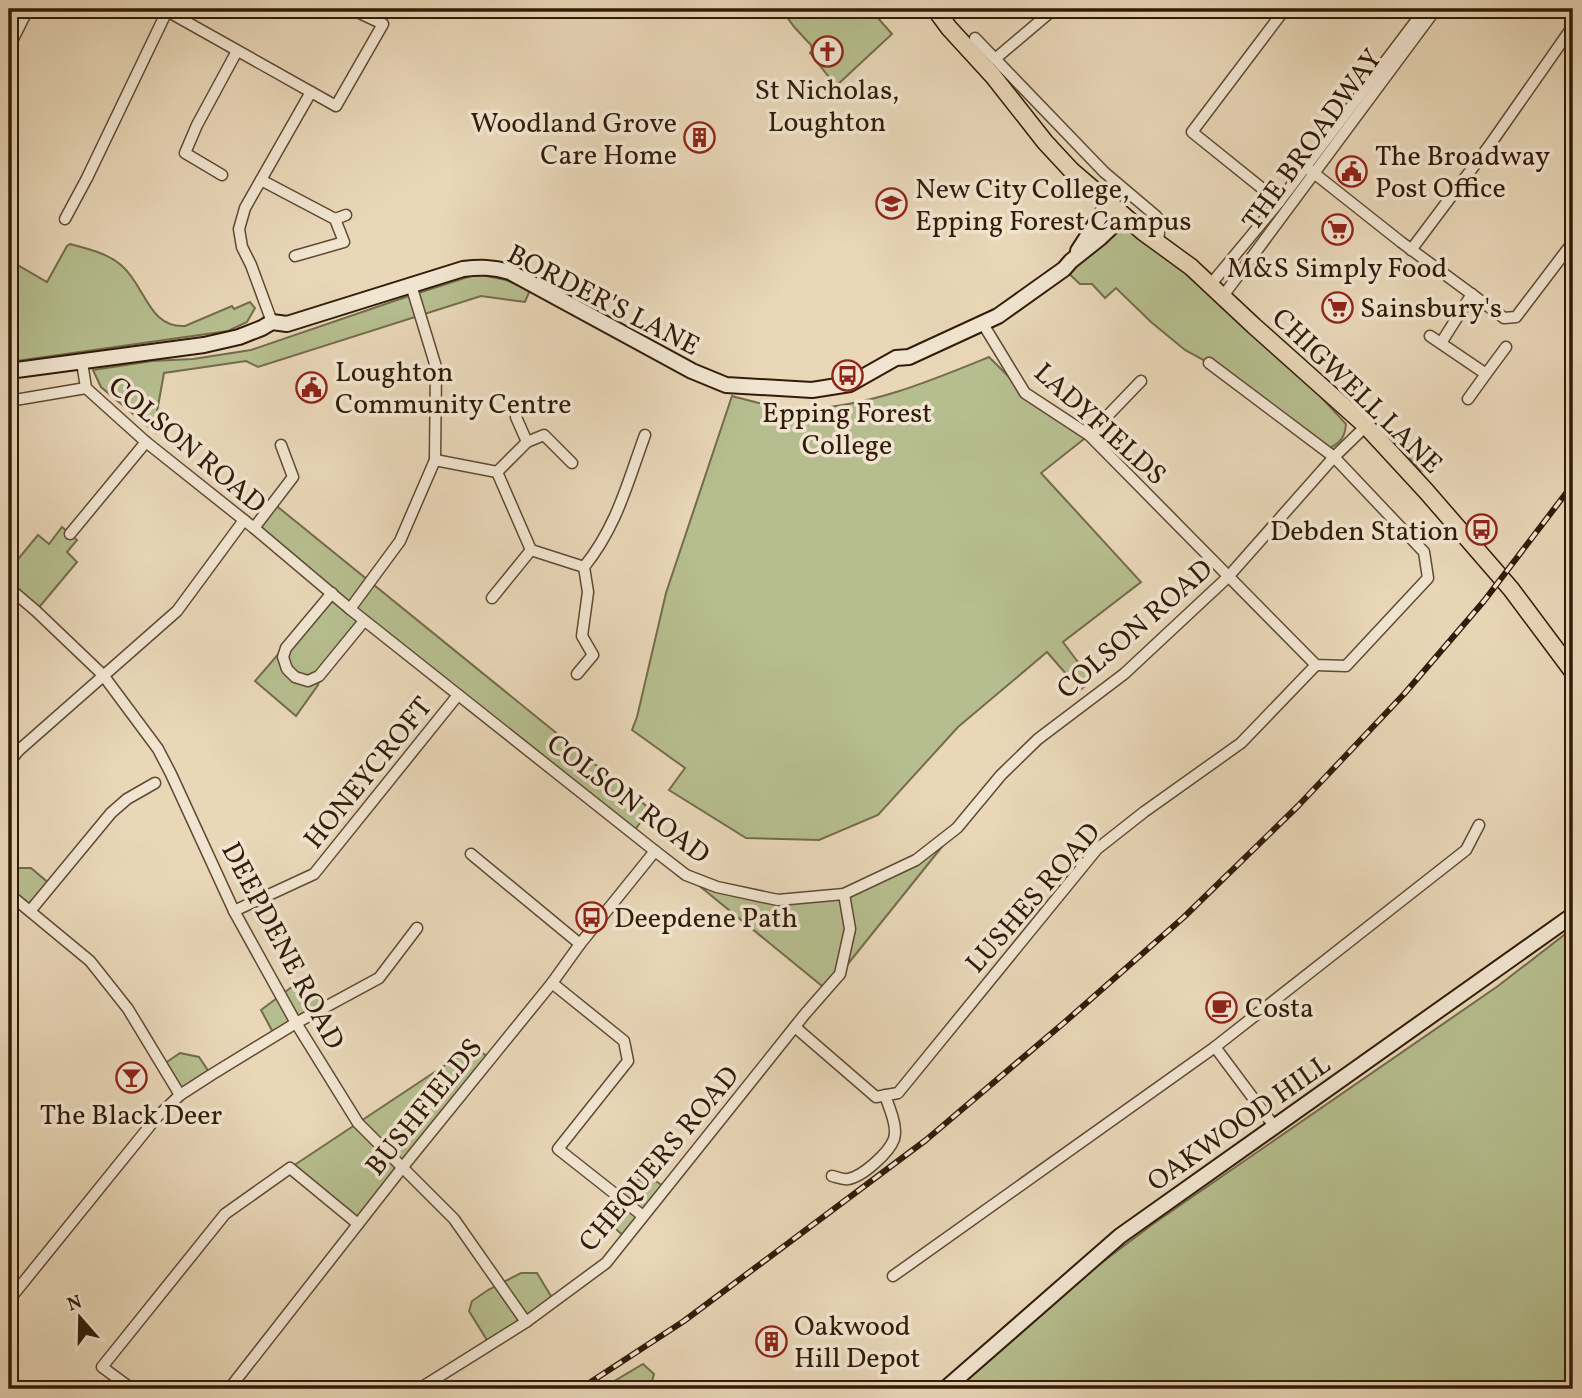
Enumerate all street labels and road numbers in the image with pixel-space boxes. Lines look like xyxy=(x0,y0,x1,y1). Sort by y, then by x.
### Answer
street label: THE BROADWAY xyxy=(1234,42,1392,239)
street label: BORDER'S LANE xyxy=(500,236,706,367)
street label: CHIGWELL LANE xyxy=(1262,300,1450,484)
street label: LADYFIELDS xyxy=(1024,355,1174,495)
street label: COLSON ROAD xyxy=(99,368,274,524)
street label: COLSON ROAD xyxy=(1049,551,1222,709)
street label: HONEYCROFT xyxy=(296,689,442,858)
street label: COLSON ROAD xyxy=(538,726,717,874)
street label: LUSHES ROAD xyxy=(957,815,1110,982)
street label: DEEPDENE ROAD xyxy=(211,835,353,1057)
street label: BUSHFIELDS xyxy=(357,1030,493,1185)
street label: OAKWOOD HILL xyxy=(1140,1046,1339,1202)
street label: CHEQUERS ROAD xyxy=(570,1058,749,1261)

